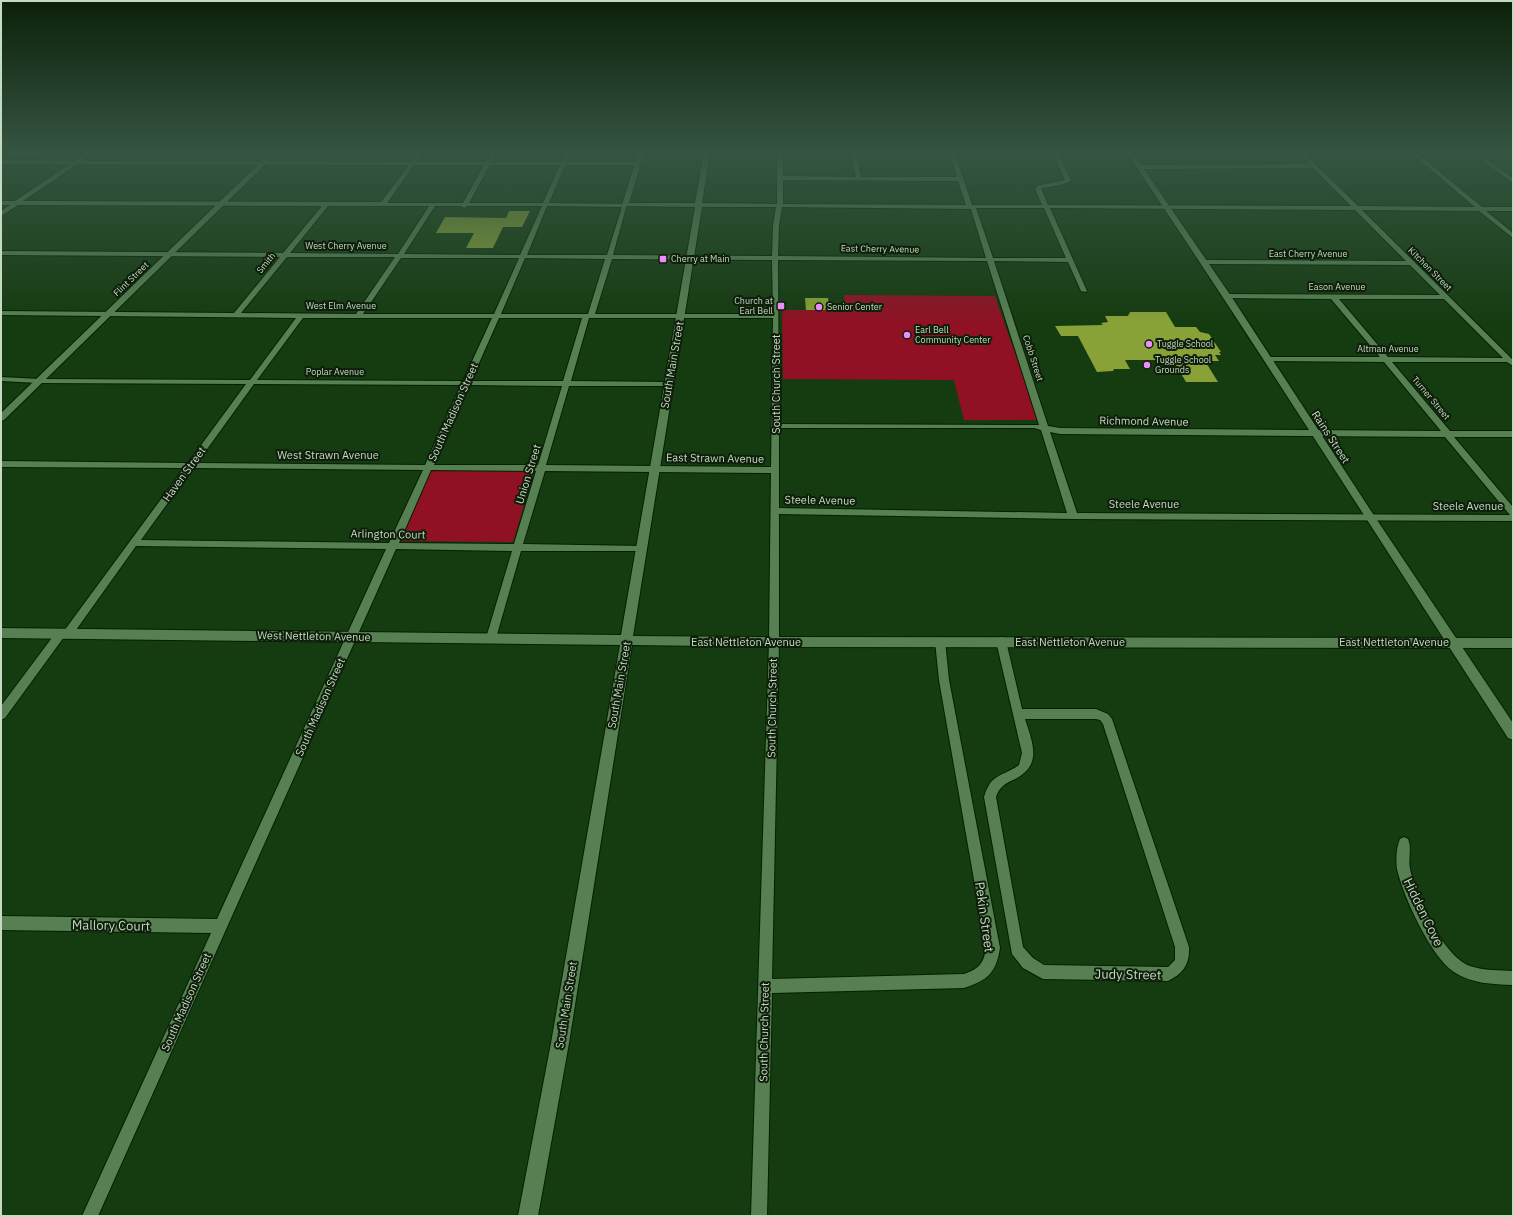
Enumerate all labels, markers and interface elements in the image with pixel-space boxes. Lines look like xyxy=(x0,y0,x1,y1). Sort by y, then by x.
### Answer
street label: West Cherry Avenue xyxy=(305,240,387,251)
street label: East Cherry Avenue xyxy=(841,242,919,255)
street label: Kitchen Street xyxy=(1406,244,1455,293)
street label: East Cherry Avenue xyxy=(1269,248,1347,259)
street label: Smith xyxy=(254,250,277,275)
place label: Cherry at Main xyxy=(671,253,730,264)
marker: Cherry at Main xyxy=(658,254,668,264)
street label: Flint Street xyxy=(111,259,151,298)
street label: Eason Avenue xyxy=(1309,281,1365,292)
place label: Church at Earl Bell xyxy=(734,295,774,316)
street label: West Elm Avenue xyxy=(306,300,376,311)
marker: Church at Earl Bell xyxy=(776,301,786,311)
place label: Senior Center xyxy=(827,301,883,312)
marker: Senior Center xyxy=(814,302,824,312)
street label: South Main Street xyxy=(657,320,687,410)
place label: Earl Bell Community Center xyxy=(915,324,991,345)
marker: Earl Bell Community Center xyxy=(902,330,912,340)
street label: Cobb Street xyxy=(1021,333,1046,382)
street label: South Church Street xyxy=(769,334,783,434)
place label: Tuggle School xyxy=(1157,338,1214,349)
marker: Tuggle School xyxy=(1144,339,1154,349)
street label: Altman Avenue xyxy=(1357,343,1419,354)
place label: Tuggle School Grounds xyxy=(1155,354,1212,375)
marker: Tuggle School Grounds xyxy=(1142,360,1152,370)
street label: South Madison Street xyxy=(425,361,481,463)
street label: Poplar Avenue xyxy=(306,366,364,377)
street label: Turner Street xyxy=(1410,374,1453,422)
street label: Rains Street xyxy=(1309,408,1353,466)
street label: Richmond Avenue xyxy=(1099,413,1189,429)
street label: Union Street xyxy=(512,442,544,506)
street label: Haven Street xyxy=(160,444,209,504)
street label: West Strawn Avenue xyxy=(277,448,379,462)
street label: East Strawn Avenue xyxy=(666,450,764,466)
street label: Steele Avenue xyxy=(785,492,855,508)
street label: Steele Avenue xyxy=(1109,497,1179,511)
street label: Steele Avenue xyxy=(1433,499,1503,513)
street label: Arlington Court xyxy=(350,526,426,542)
street label: West Nettleton Avenue xyxy=(257,628,371,644)
street label: East Nettleton Avenue xyxy=(691,635,801,649)
street label: East Nettleton Avenue xyxy=(1015,635,1125,649)
street label: East Nettleton Avenue xyxy=(1339,635,1449,649)
street label: South Main Street xyxy=(604,640,634,730)
street label: South Madison Street xyxy=(292,656,348,758)
street label: South Church Street xyxy=(764,658,780,758)
street label: Hidden Cove xyxy=(1400,875,1447,949)
street label: Pekin Street xyxy=(971,881,998,953)
street label: Mallory Court xyxy=(72,916,150,935)
street label: South Madison Street xyxy=(158,951,214,1053)
street label: South Main Street xyxy=(552,960,580,1050)
street label: Judy Street xyxy=(1094,965,1162,984)
street label: South Church Street xyxy=(756,982,772,1082)

